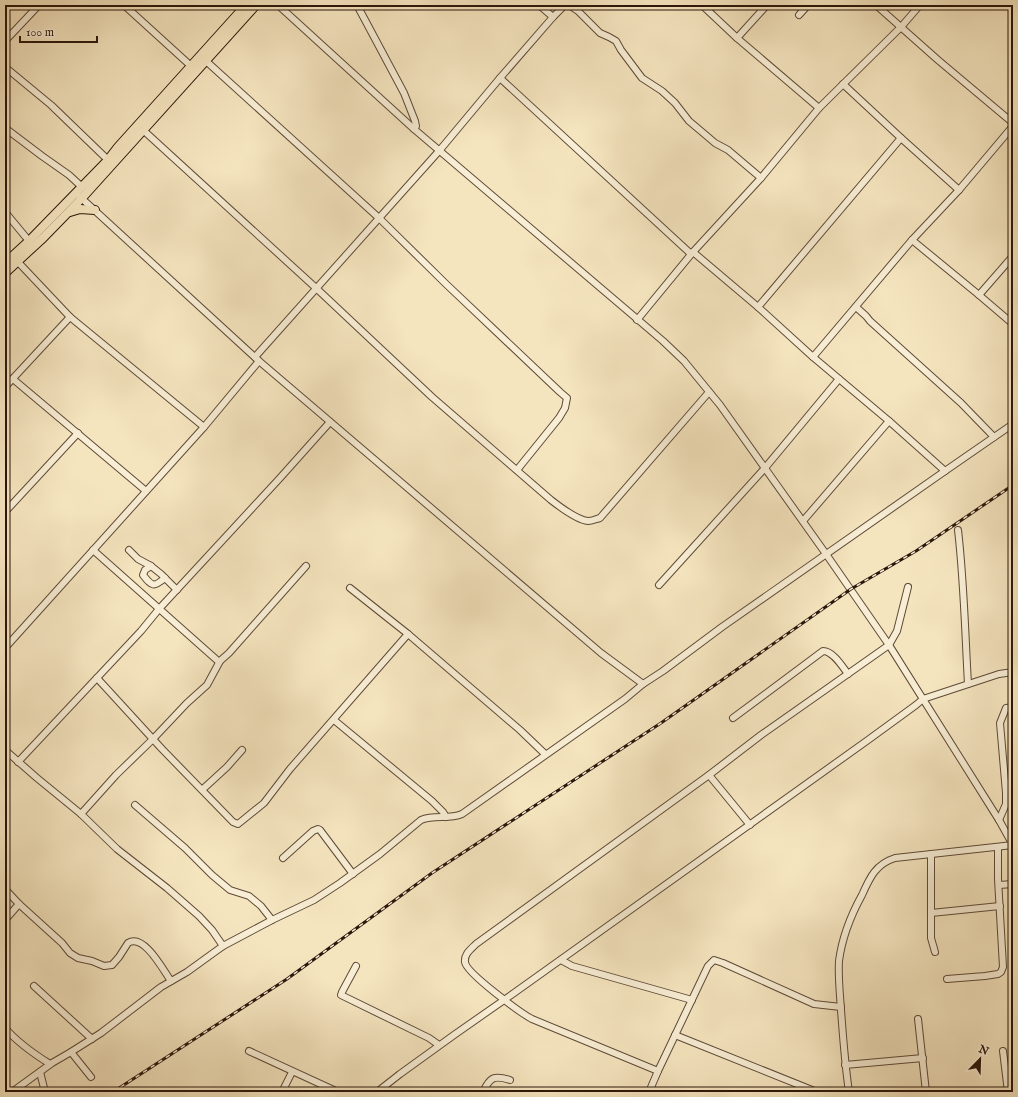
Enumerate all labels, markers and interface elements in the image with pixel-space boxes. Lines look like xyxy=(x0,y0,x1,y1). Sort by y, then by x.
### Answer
scale bar xyxy=(20,18,97,44)
text: 100 m xyxy=(26,25,54,40)
north arrow xyxy=(960,1039,1000,1079)
text: N xyxy=(975,1042,991,1059)

